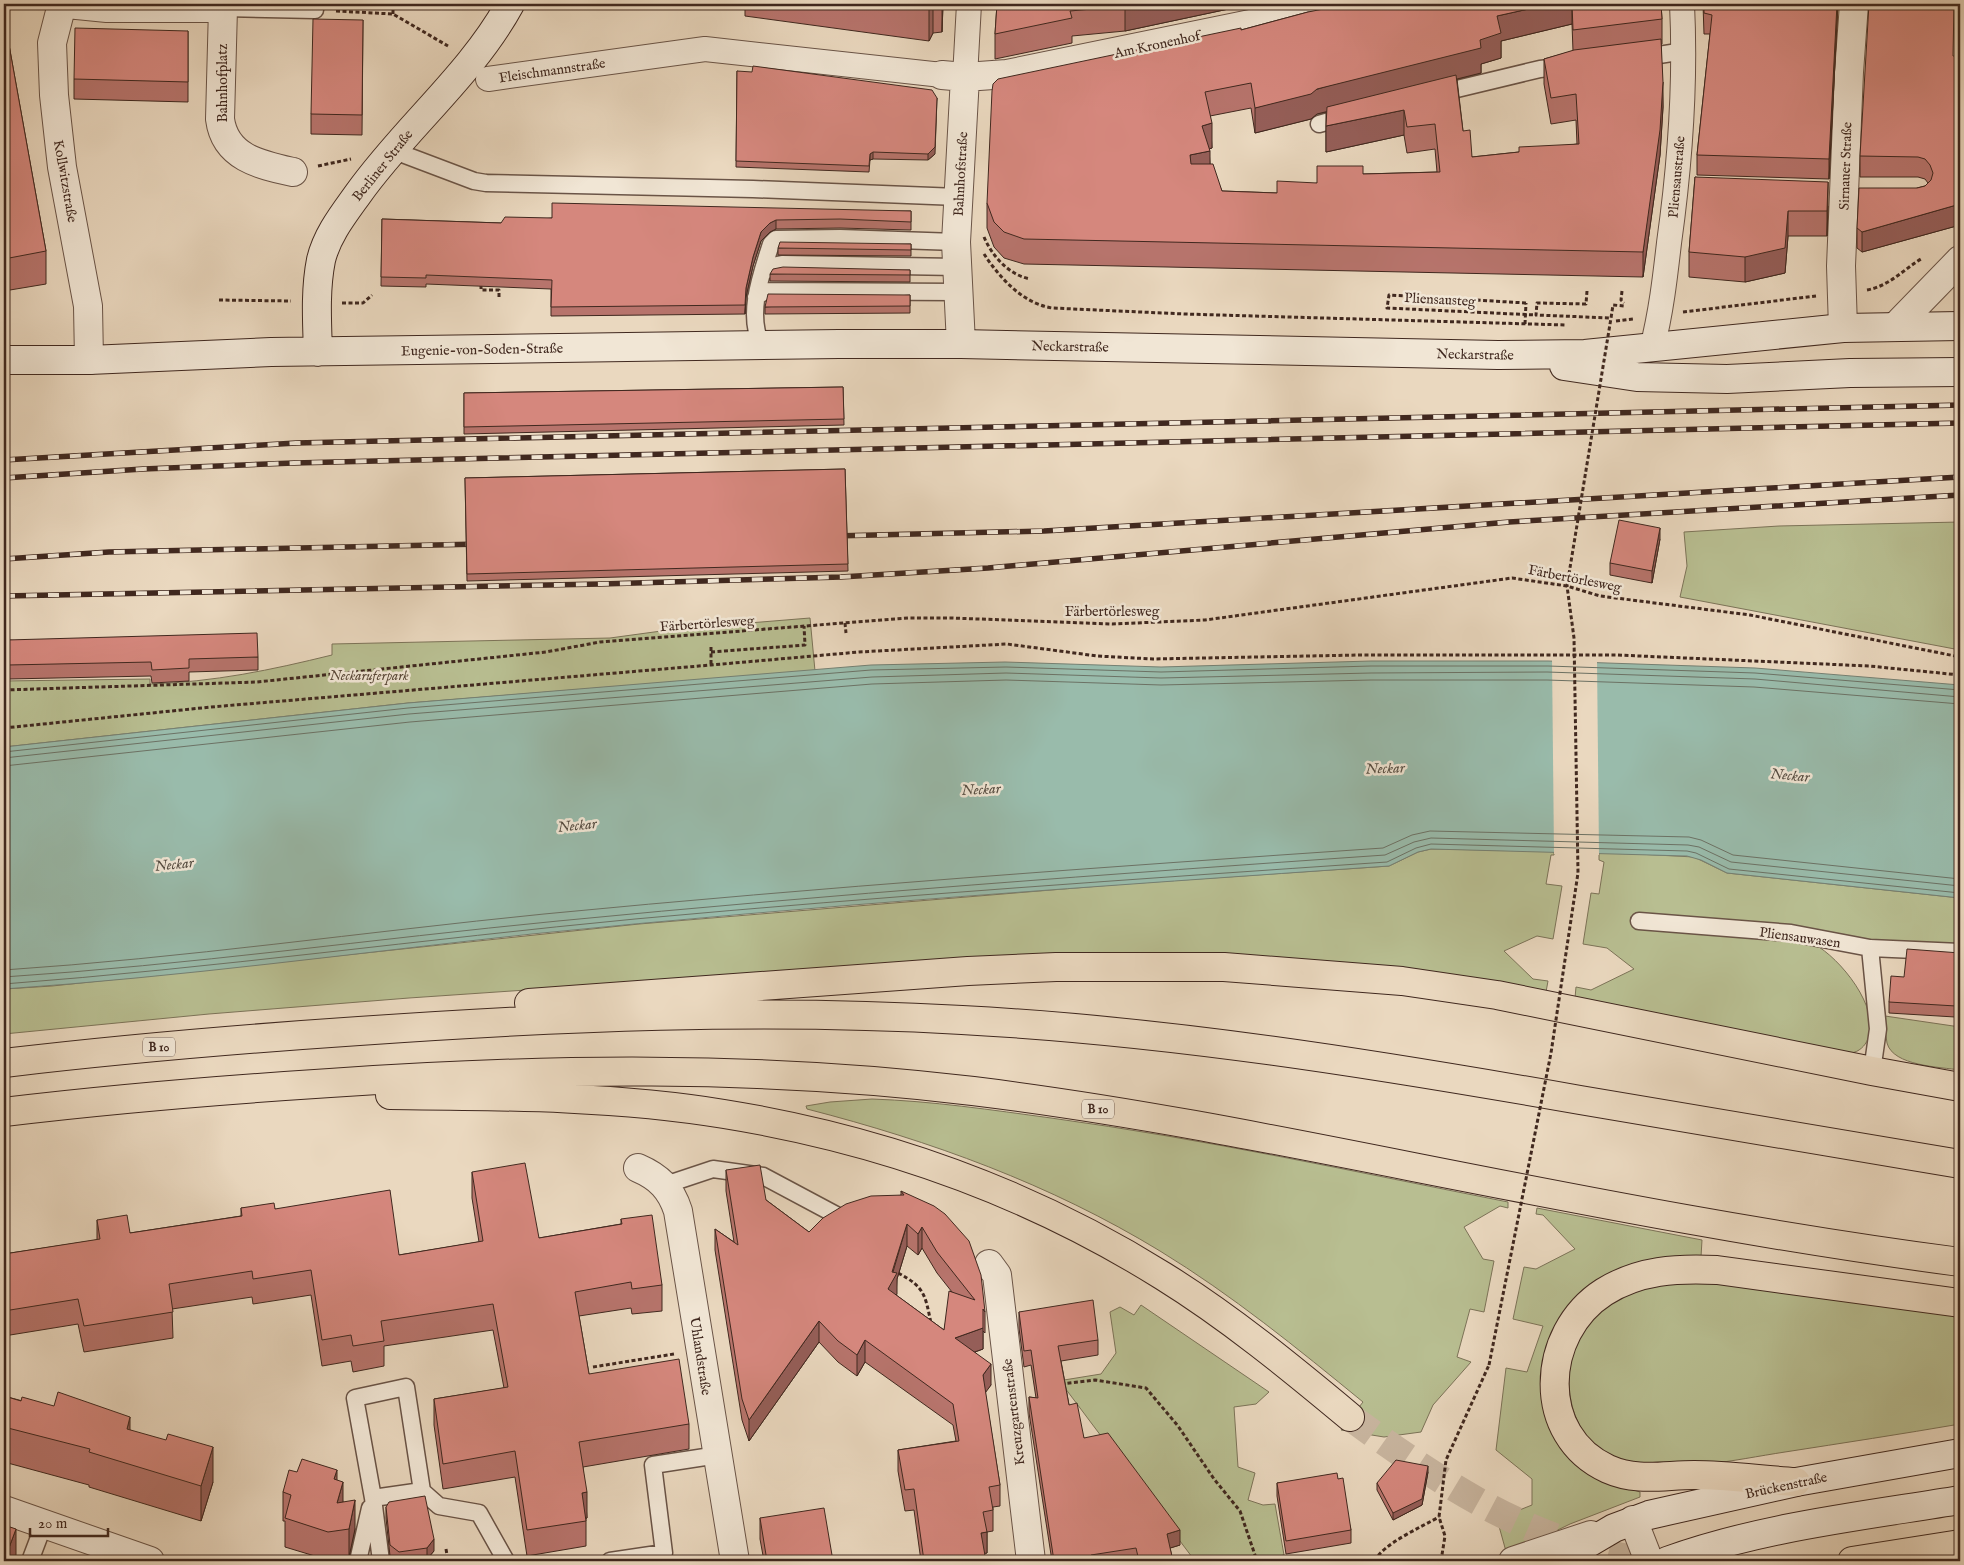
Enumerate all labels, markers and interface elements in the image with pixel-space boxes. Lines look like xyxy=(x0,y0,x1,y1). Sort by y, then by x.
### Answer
street label: Am Kronenhof xyxy=(1112,26,1205,63)
street label: Bahnhofplatz xyxy=(214,43,232,122)
street label: Fleischmannstraße xyxy=(498,55,607,87)
street label: Sirnauer Straße xyxy=(1835,121,1857,210)
street label: Berliner Straße xyxy=(348,126,418,205)
street label: Bahnhofstraße xyxy=(950,131,972,217)
street label: Pliensaustraße xyxy=(1664,135,1690,219)
street label: Kollwitzstraße xyxy=(49,138,81,225)
street label: Pliensausteg xyxy=(1404,289,1477,311)
street label: Neckarstraße xyxy=(1031,337,1109,357)
street label: Eugenie-von-Soden-Straße xyxy=(401,340,564,360)
street label: Neckarstraße xyxy=(1436,345,1514,365)
street label: Färbertörlesweg xyxy=(1527,561,1623,597)
street label: Färbertörlesweg xyxy=(1065,603,1160,621)
street label: Färbertörlesweg xyxy=(659,612,755,636)
park label: Neckaruferpark xyxy=(329,667,409,685)
water label: Neckar xyxy=(1365,758,1406,779)
water label: Neckar xyxy=(1770,764,1811,787)
water label: Neckar xyxy=(961,779,1002,800)
water label: Neckar xyxy=(556,814,599,837)
water label: Neckar xyxy=(153,853,196,876)
street label: Pliensauwasen xyxy=(1758,923,1842,953)
road number: B 10 xyxy=(143,1038,175,1056)
road number: B 10 xyxy=(1082,1100,1114,1118)
street label: Uhlandstraße xyxy=(685,1316,715,1397)
street label: Kreuzgartenstraße xyxy=(998,1357,1029,1466)
street label: Brückenstraße xyxy=(1743,1468,1829,1503)
scale bar xyxy=(30,1505,108,1537)
text: 20 m xyxy=(38,1514,68,1533)

